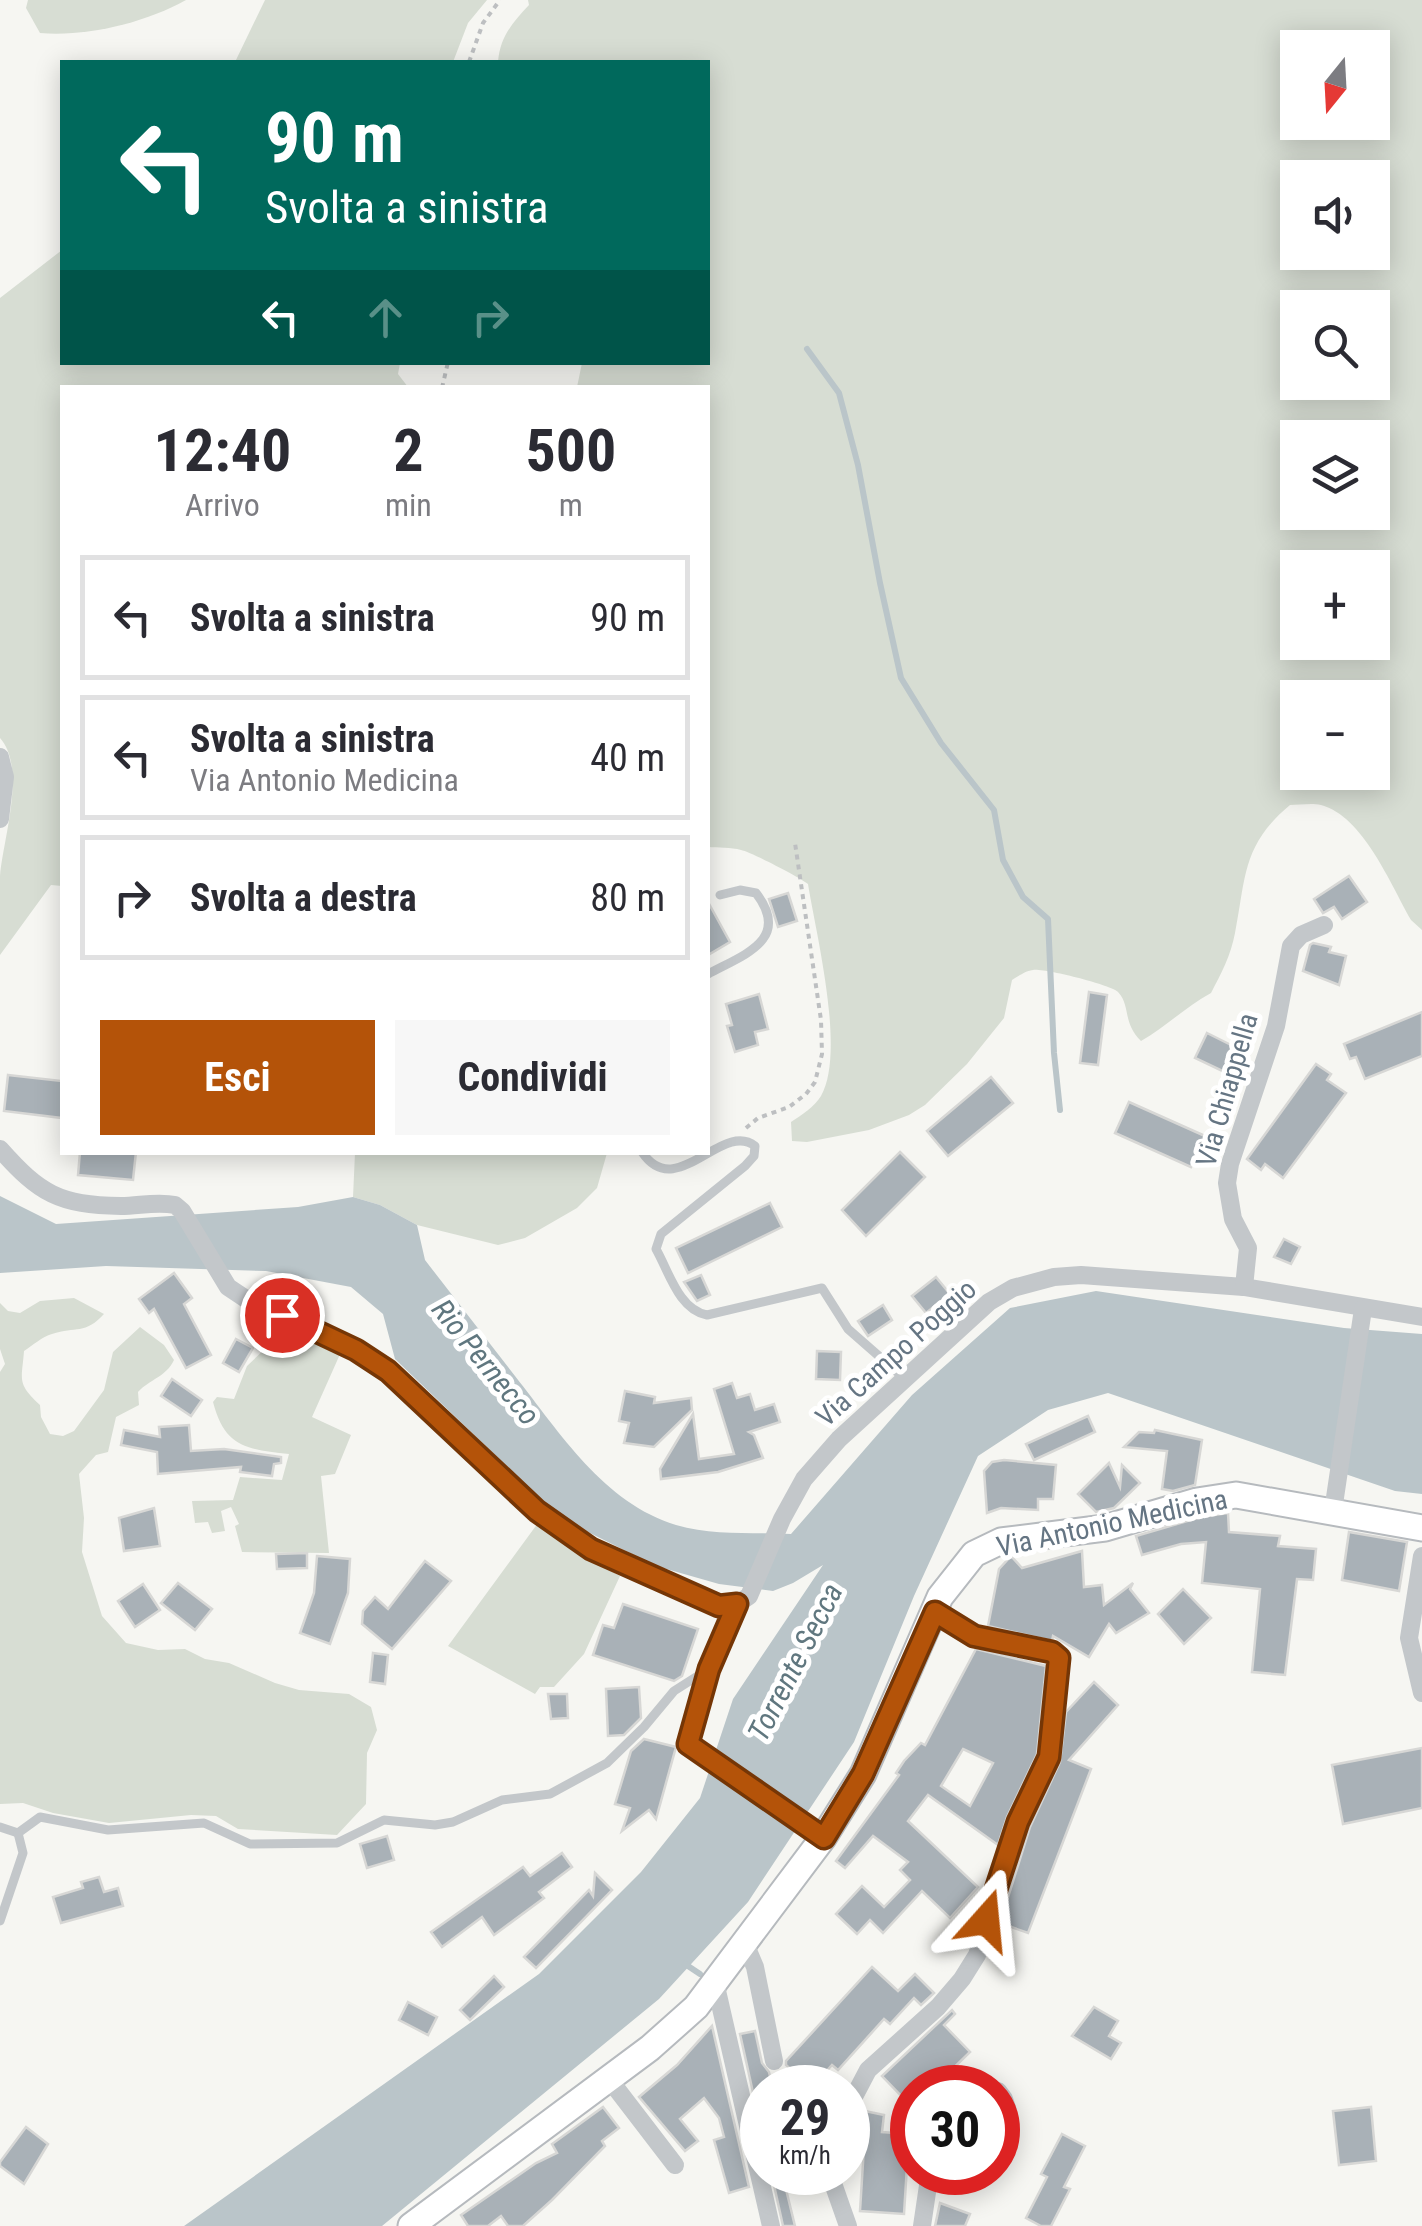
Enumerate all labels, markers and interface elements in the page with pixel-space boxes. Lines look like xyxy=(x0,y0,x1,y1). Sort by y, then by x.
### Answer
north arrow xyxy=(1280,30,1390,140)
map controls xyxy=(1280,30,1390,790)
text: 90 m xyxy=(265,97,404,179)
icon: left xyxy=(100,100,230,230)
button: sound xyxy=(1280,160,1390,270)
text: Svolta a sinistra xyxy=(265,181,548,234)
icon: left xyxy=(253,290,308,345)
icon: ahead xyxy=(358,290,413,345)
icon: right xyxy=(463,290,518,345)
button: search xyxy=(1280,290,1390,400)
text: 12:40 xyxy=(154,415,291,486)
text: 2 xyxy=(393,415,424,486)
text: 500 xyxy=(525,415,616,486)
button: layers xyxy=(1280,420,1390,530)
text: Arrivo xyxy=(185,486,260,524)
text: min xyxy=(385,486,432,524)
text: m xyxy=(559,486,583,524)
button: + xyxy=(1280,550,1390,660)
icon: left xyxy=(105,590,160,645)
text: Svolta a sinistra xyxy=(190,596,435,640)
text: 90 m xyxy=(590,596,665,640)
button: − xyxy=(1280,680,1390,790)
text: Svolta a sinistra xyxy=(190,717,435,761)
icon: left xyxy=(105,730,160,785)
text: 40 m xyxy=(590,736,665,780)
text: Via Antonio Medicina xyxy=(190,761,459,799)
icon: right xyxy=(105,870,160,925)
text: Svolta a destra xyxy=(190,876,417,920)
text: 80 m xyxy=(590,876,665,920)
street label: Via Chiappella xyxy=(1189,1009,1265,1171)
button: Esci xyxy=(100,1020,375,1135)
button: Condividi xyxy=(395,1020,670,1135)
street label: Via Campo Poggio xyxy=(809,1272,983,1434)
pin xyxy=(240,1273,325,1358)
icon: arrive xyxy=(255,1288,310,1343)
water label: Rio Pernecco xyxy=(425,1292,547,1432)
street label: Via Antonio Medicina xyxy=(994,1482,1230,1564)
water label: Torrente Secca xyxy=(740,1577,850,1747)
position arrow xyxy=(934,1868,1038,1972)
speed limit sign: 30 xyxy=(890,2065,1020,2195)
text: 29 xyxy=(780,2089,830,2147)
text: km/h xyxy=(779,2141,831,2170)

